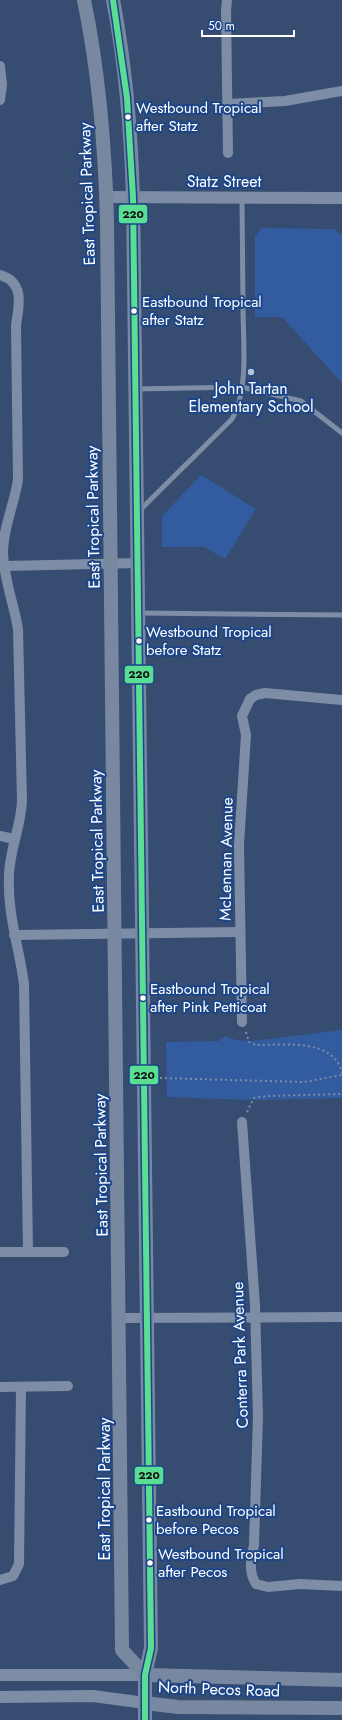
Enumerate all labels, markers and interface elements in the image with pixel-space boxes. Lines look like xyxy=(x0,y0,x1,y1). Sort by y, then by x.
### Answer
scale bar xyxy=(202,12,294,38)
text: 50 m xyxy=(208,17,235,35)
place label: Westbound Tropical after Statz xyxy=(136,97,262,137)
marker: Westbound Tropical after Statz xyxy=(123,112,133,122)
street label: East Tropical Parkway xyxy=(73,121,101,266)
street label: Statz Street xyxy=(187,170,261,193)
line badge: 220 xyxy=(118,204,148,224)
text: 220 xyxy=(122,206,144,222)
place label: Eastbound Tropical after Statz xyxy=(142,291,262,331)
marker: Eastbound Tropical after Statz xyxy=(129,306,139,316)
marker: John Tartan Elementary School xyxy=(246,367,256,377)
place label: John Tartan Elementary School xyxy=(188,377,314,418)
street label: East Tropical Parkway xyxy=(80,444,106,589)
place label: Westbound Tropical before Statz xyxy=(146,621,272,661)
marker: Westbound Tropical before Statz xyxy=(134,636,144,646)
line badge: 220 xyxy=(124,665,154,684)
text: 220 xyxy=(128,666,150,682)
street label: East Tropical Parkway xyxy=(84,768,110,913)
street label: McLennan Avenue xyxy=(213,797,239,921)
place label: Eastbound Tropical after Pink Petticoat xyxy=(150,978,270,1018)
marker: Eastbound Tropical after Pink Petticoat xyxy=(138,993,148,1003)
line badge: 220 xyxy=(129,1065,159,1085)
text: 220 xyxy=(133,1067,155,1083)
street label: East Tropical Parkway xyxy=(88,1092,114,1237)
street label: Conterra Park Avenue xyxy=(226,1281,254,1429)
street label: East Tropical Parkway xyxy=(93,1416,116,1561)
line badge: 220 xyxy=(134,1466,164,1485)
text: 220 xyxy=(138,1467,160,1483)
place label: Eastbound Tropical before Pecos xyxy=(156,1500,276,1540)
marker: Eastbound Tropical before Pecos xyxy=(144,1515,154,1525)
place label: Westbound Tropical after Pecos xyxy=(158,1543,284,1583)
marker: Westbound Tropical after Pecos xyxy=(145,1558,155,1568)
street label: North Pecos Road xyxy=(157,1675,281,1703)

